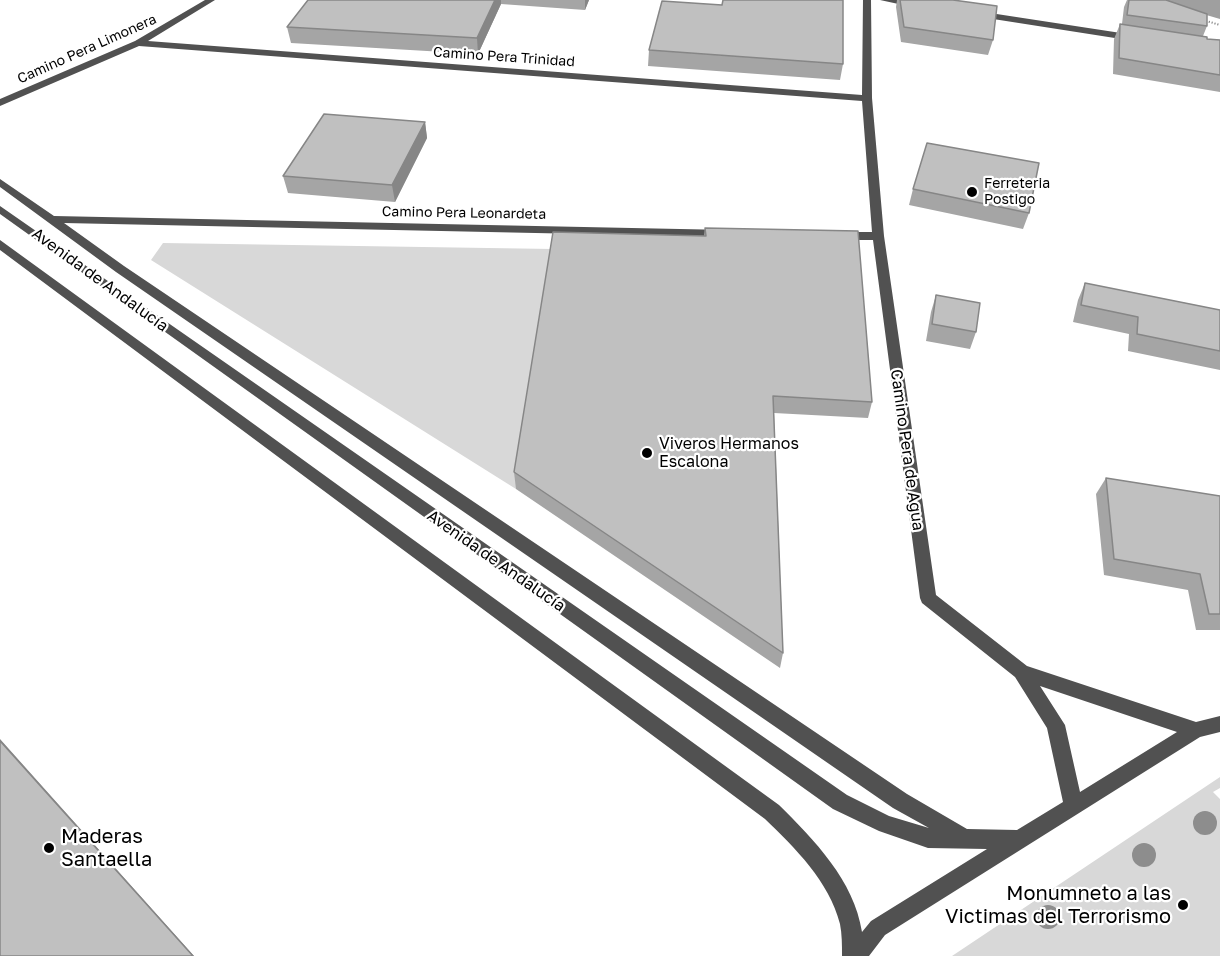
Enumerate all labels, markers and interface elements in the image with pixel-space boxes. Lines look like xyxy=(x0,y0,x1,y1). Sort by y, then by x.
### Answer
street label: Camino Pera Limonera xyxy=(15,11,159,87)
street label: Camino Pera Trinidad xyxy=(433,44,575,70)
place label: Ferreteria Postigo xyxy=(984,176,1050,208)
marker: Ferreteria Postigo xyxy=(965,185,979,199)
street label: Camino Pera Leonardeta xyxy=(382,203,546,223)
street label: Avenida de Andalucía xyxy=(28,224,172,336)
street label: Camino Pera de Agua xyxy=(886,368,928,532)
place label: Viveros Hermanos Escalona xyxy=(659,434,799,472)
marker: Viveros Hermanos Escalona xyxy=(640,446,654,460)
street label: Avenida de Andalucía xyxy=(423,506,569,616)
place label: Maderas Santaella xyxy=(61,825,152,872)
marker: Maderas Santaella xyxy=(42,841,56,855)
place label: Monumneto a las Victimas del Terrorismo xyxy=(945,882,1171,929)
marker: Monumneto a las Victimas del Terrorismo xyxy=(1176,898,1190,912)

